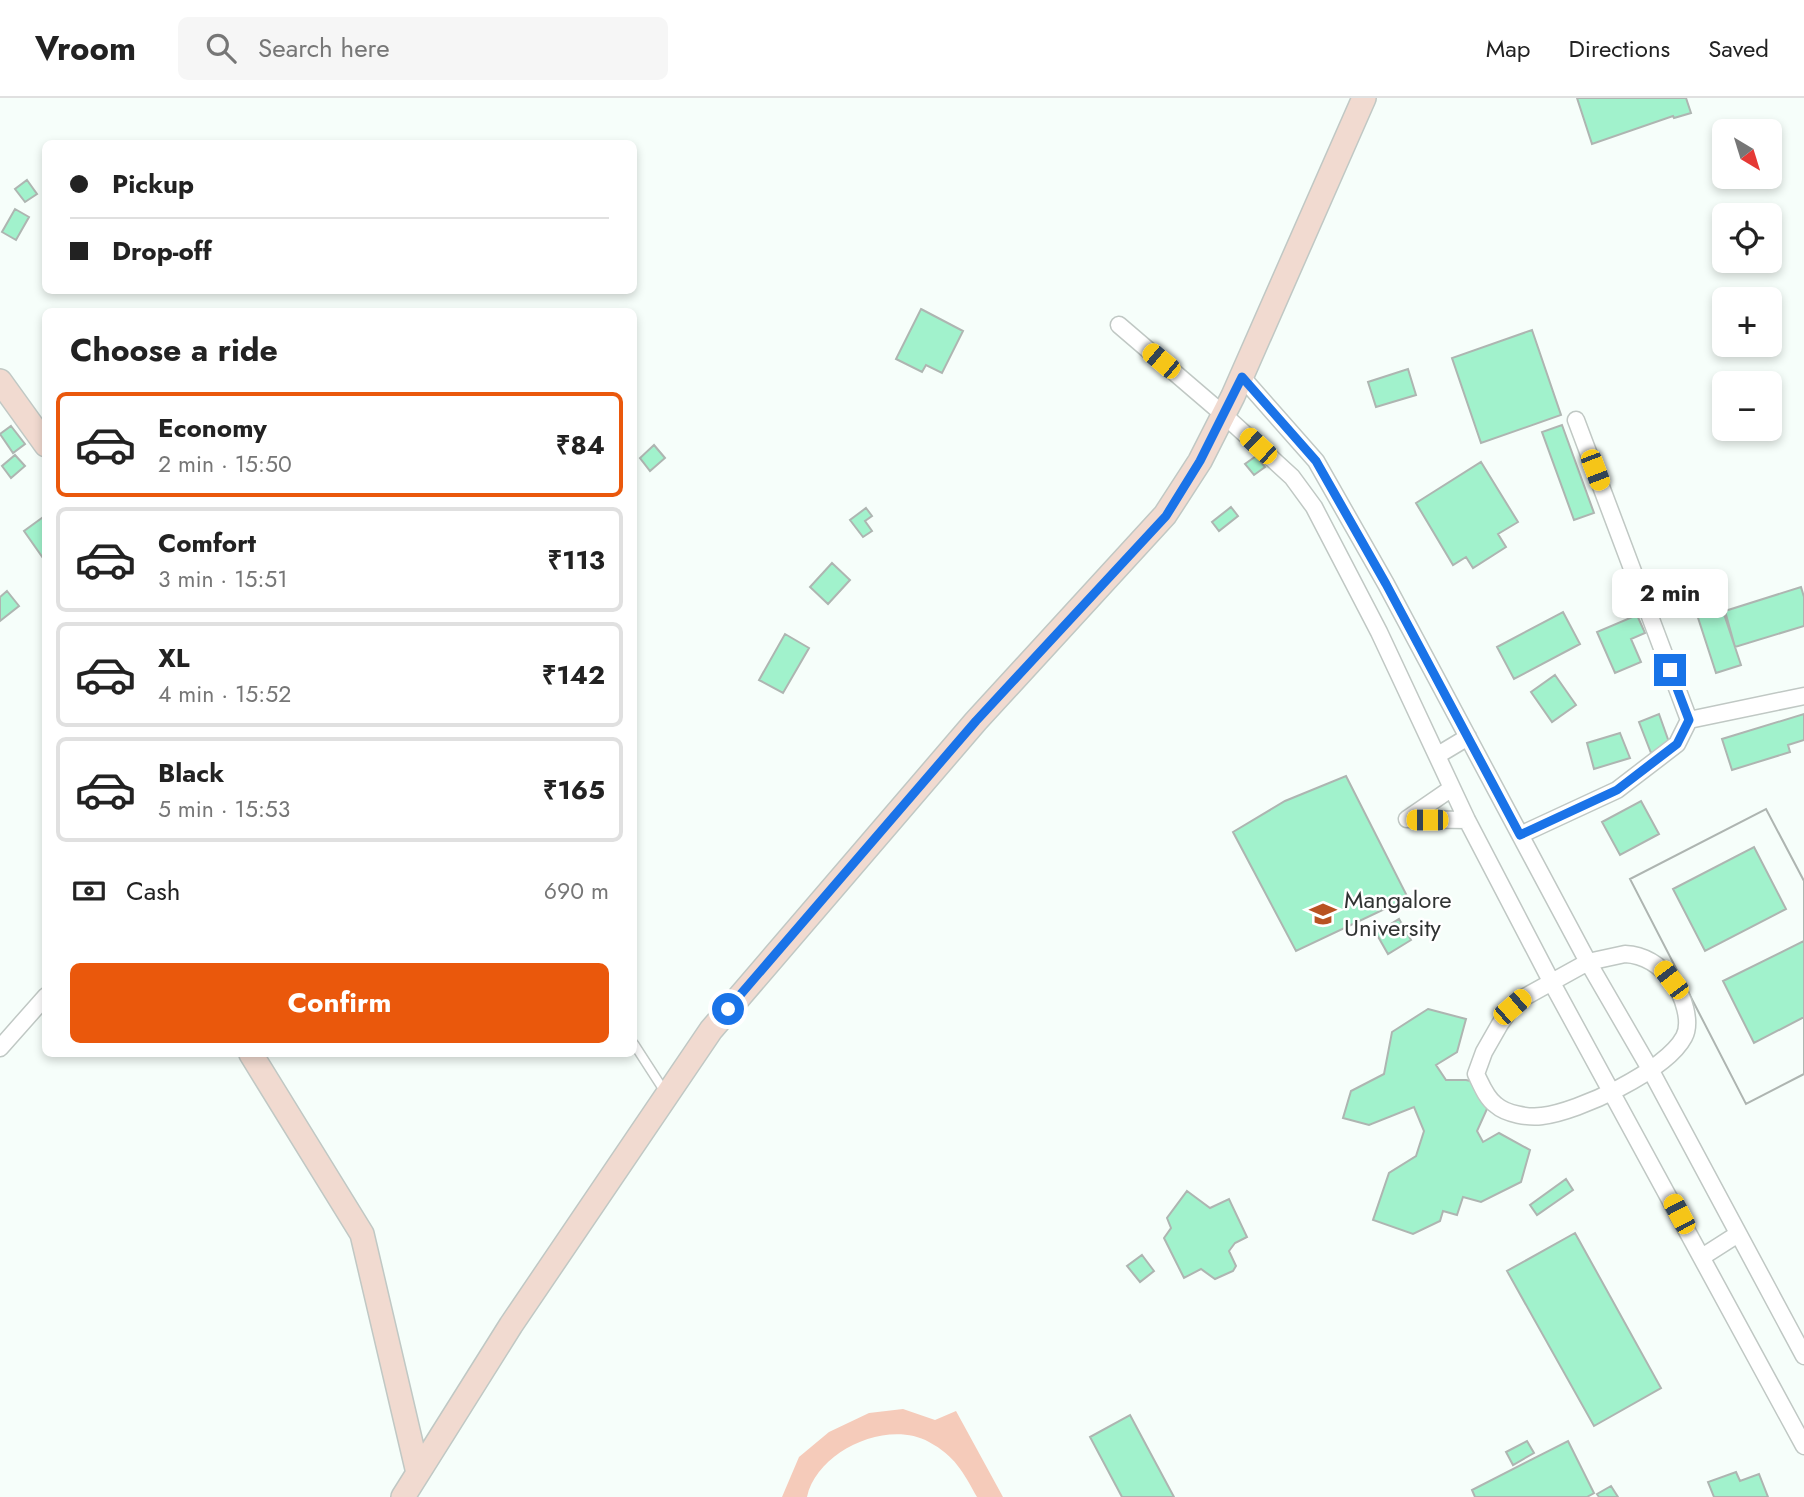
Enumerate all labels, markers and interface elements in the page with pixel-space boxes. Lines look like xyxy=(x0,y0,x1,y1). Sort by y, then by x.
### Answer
search box xyxy=(178,17,668,80)
text: Vroom xyxy=(35,25,136,72)
icon: search xyxy=(202,29,240,67)
text: Search here xyxy=(258,29,390,67)
text: Map xyxy=(1486,31,1531,66)
text: Directions xyxy=(1569,31,1670,66)
text: Saved xyxy=(1708,31,1769,66)
north arrow xyxy=(1712,119,1782,189)
map controls xyxy=(1712,119,1782,441)
text: Pickup xyxy=(112,165,194,203)
button: locate xyxy=(1712,203,1782,273)
text: Drop-off xyxy=(112,232,212,270)
button: + xyxy=(1712,287,1782,357)
text: Choose a ride xyxy=(70,327,278,373)
car xyxy=(1139,339,1184,383)
button: − xyxy=(1712,371,1782,441)
text: Economy xyxy=(158,409,267,447)
icon: car xyxy=(74,413,137,476)
car xyxy=(1236,424,1281,468)
text: ₹84 xyxy=(556,426,605,464)
text: 2 min · 15:50 xyxy=(158,447,292,481)
car xyxy=(1578,447,1613,493)
text: Comfort xyxy=(158,524,256,562)
icon: car xyxy=(74,528,137,591)
text: ₹113 xyxy=(548,541,605,579)
text: 3 min · 15:51 xyxy=(158,562,288,596)
callout: 2 min xyxy=(1612,568,1728,618)
text: 2 min xyxy=(1640,576,1700,610)
text: XL xyxy=(158,639,190,677)
icon: car xyxy=(74,643,137,706)
route end xyxy=(1654,654,1686,686)
text: ₹142 xyxy=(542,656,605,694)
text: 4 min · 15:52 xyxy=(158,677,291,711)
text: Black xyxy=(158,754,224,792)
icon: car xyxy=(74,758,137,821)
text: ₹165 xyxy=(543,771,605,809)
text: 5 min · 15:53 xyxy=(158,792,290,826)
car xyxy=(1407,810,1449,831)
icon: cash xyxy=(70,872,108,910)
text: Cash xyxy=(126,872,180,910)
text: 690 m xyxy=(544,874,609,908)
place label: Mangalore University xyxy=(1344,882,1452,945)
school or university icon: Mangalore University xyxy=(1308,899,1338,929)
car xyxy=(1650,957,1693,1003)
button: Confirm xyxy=(70,963,609,1043)
car xyxy=(1490,985,1535,1029)
route start xyxy=(712,993,744,1025)
car xyxy=(1660,1191,1699,1237)

